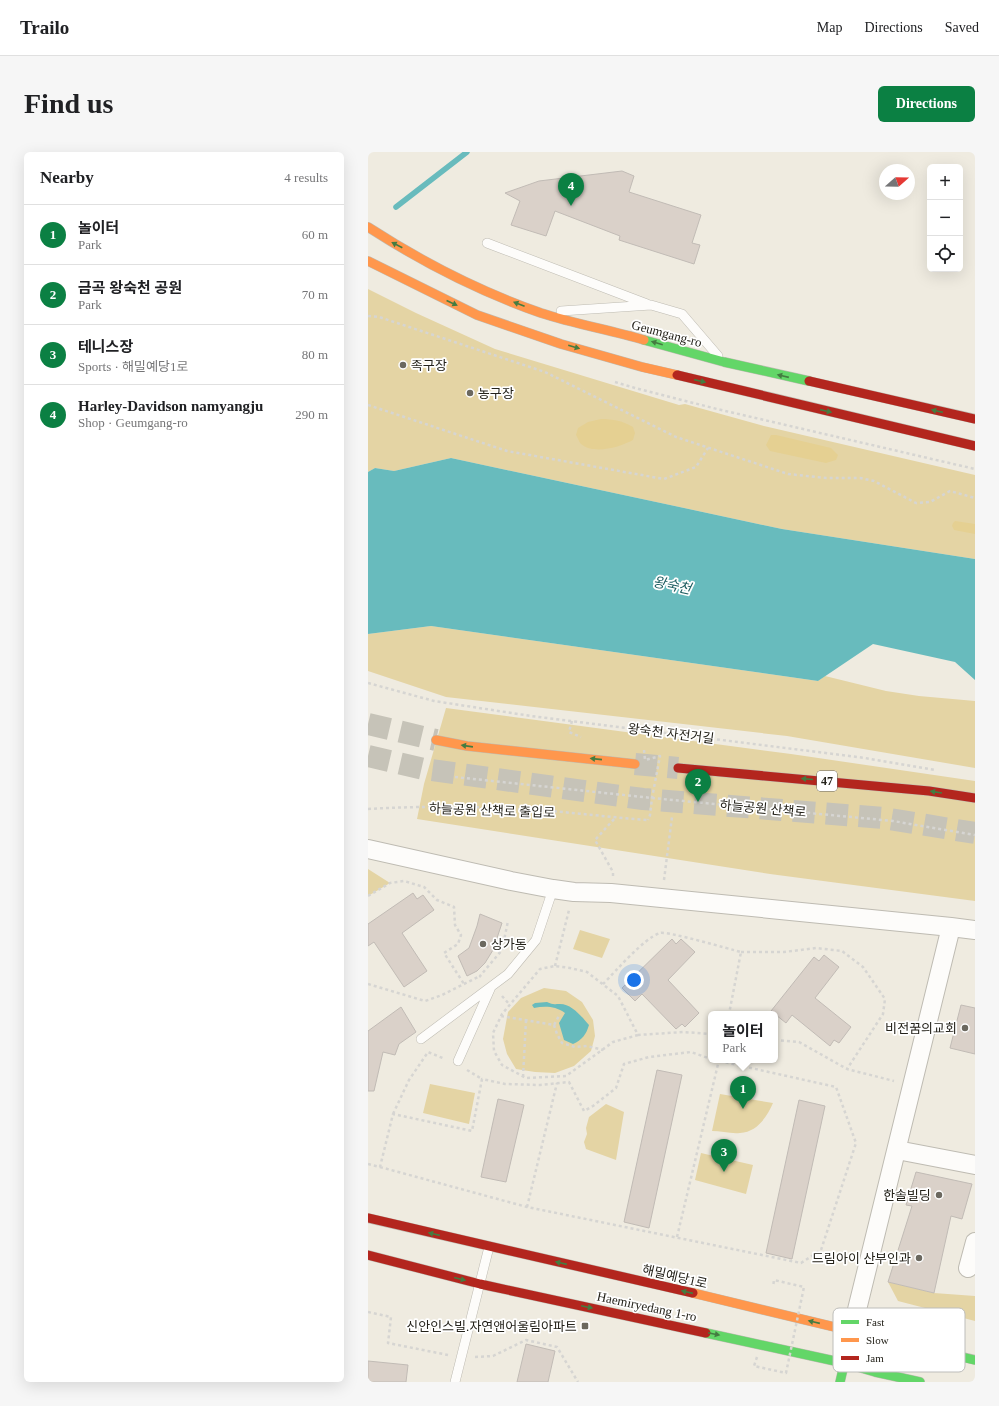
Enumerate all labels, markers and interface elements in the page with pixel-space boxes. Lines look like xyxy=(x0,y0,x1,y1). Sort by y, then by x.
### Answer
text: Trailo xyxy=(20,17,69,38)
text: Map xyxy=(817,20,842,35)
text: Directions xyxy=(864,20,923,35)
text: Saved xyxy=(945,20,979,35)
button: Directions xyxy=(878,86,975,122)
text: Find us xyxy=(24,88,114,119)
north arrow xyxy=(879,164,915,200)
map controls xyxy=(927,164,963,272)
button: + xyxy=(927,164,963,200)
text: Nearby xyxy=(40,168,94,187)
text: 4 results xyxy=(284,170,328,185)
pin: 4 xyxy=(558,173,584,206)
button: − xyxy=(927,200,963,236)
text: 놀이터 xyxy=(78,220,119,236)
text: 1 xyxy=(50,227,56,242)
text: 60 m xyxy=(302,227,328,242)
button: locate xyxy=(927,236,963,272)
text: Park xyxy=(78,237,102,252)
one-way arrow xyxy=(391,242,403,248)
text: 금곡 왕숙천 공원 xyxy=(78,280,182,296)
text: 2 xyxy=(50,287,56,302)
text: 70 m xyxy=(302,287,328,302)
text: Park xyxy=(78,297,102,312)
one-way arrow xyxy=(446,300,458,306)
one-way arrow xyxy=(512,300,524,306)
street label: Geumgang-ro xyxy=(630,317,704,350)
text: 테니스장 xyxy=(78,339,133,355)
one-way arrow xyxy=(651,340,663,346)
one-way arrow xyxy=(568,345,580,351)
text: 3 xyxy=(50,347,56,362)
text: 80 m xyxy=(302,347,328,362)
place label: 족구장 xyxy=(411,358,447,373)
text: Sports · 해밀예당1로 xyxy=(78,359,188,374)
marker: 족구장 xyxy=(398,360,408,370)
one-way arrow xyxy=(777,372,789,378)
one-way arrow xyxy=(693,378,706,384)
place label: 농구장 xyxy=(478,386,514,401)
marker: 농구장 xyxy=(465,388,475,398)
text: Harley-Davidson namyangju xyxy=(78,398,263,414)
text: 4 xyxy=(50,407,56,422)
text: 290 m xyxy=(295,407,328,422)
one-way arrow xyxy=(931,407,943,413)
one-way arrow xyxy=(820,408,832,414)
text: Shop · Geumgang-ro xyxy=(78,415,188,430)
water label: 왕숙천 xyxy=(651,574,693,597)
street label: 왕숙천 자전거길 xyxy=(627,721,715,746)
one-way arrow xyxy=(461,743,473,749)
one-way arrow xyxy=(590,756,602,763)
pin: 2 xyxy=(685,769,711,802)
road number: 47 xyxy=(817,771,837,791)
one-way arrow xyxy=(801,776,813,783)
one-way arrow xyxy=(930,789,943,795)
street label: 하늘공원 산책로 xyxy=(719,797,807,820)
street label: 하늘공원 산책로 출입로 xyxy=(429,801,555,820)
place label: 상가동 xyxy=(491,937,527,952)
marker: 상가동 xyxy=(478,939,488,949)
your location xyxy=(624,970,644,990)
popup xyxy=(708,1011,778,1063)
place label: 비전꿈의교회 xyxy=(885,1021,957,1036)
text: 놀이터 xyxy=(722,1023,764,1039)
marker: 비전꿈의교회 xyxy=(960,1023,970,1033)
text: Park xyxy=(722,1040,746,1055)
pin: 1 xyxy=(730,1076,756,1109)
pin: 3 xyxy=(711,1139,737,1172)
place label: 한솔빌딩 xyxy=(883,1188,931,1203)
marker: 한솔빌딩 xyxy=(934,1190,944,1200)
one-way arrow xyxy=(428,1230,440,1236)
place label: 드림아이 산부인과 xyxy=(812,1251,911,1266)
marker: 드림아이 산부인과 xyxy=(914,1253,924,1263)
one-way arrow xyxy=(555,1260,567,1266)
street label: 해밀예당1로 xyxy=(641,1262,709,1291)
one-way arrow xyxy=(454,1276,466,1282)
street label: Haemiryedang 1-ro xyxy=(596,1289,698,1324)
one-way arrow xyxy=(681,1289,694,1295)
one-way arrow xyxy=(581,1304,593,1310)
legend xyxy=(833,1308,965,1372)
text: Fast xyxy=(866,1316,884,1328)
one-way arrow xyxy=(808,1318,820,1324)
place label: 신안인스빌.자연앤어울림아파트 xyxy=(406,1319,577,1334)
marker: 신안인스빌.자연앤어울림아파트 xyxy=(580,1321,590,1331)
one-way arrow xyxy=(708,1332,720,1338)
text: Slow xyxy=(866,1334,889,1346)
text: Jam xyxy=(866,1352,884,1364)

